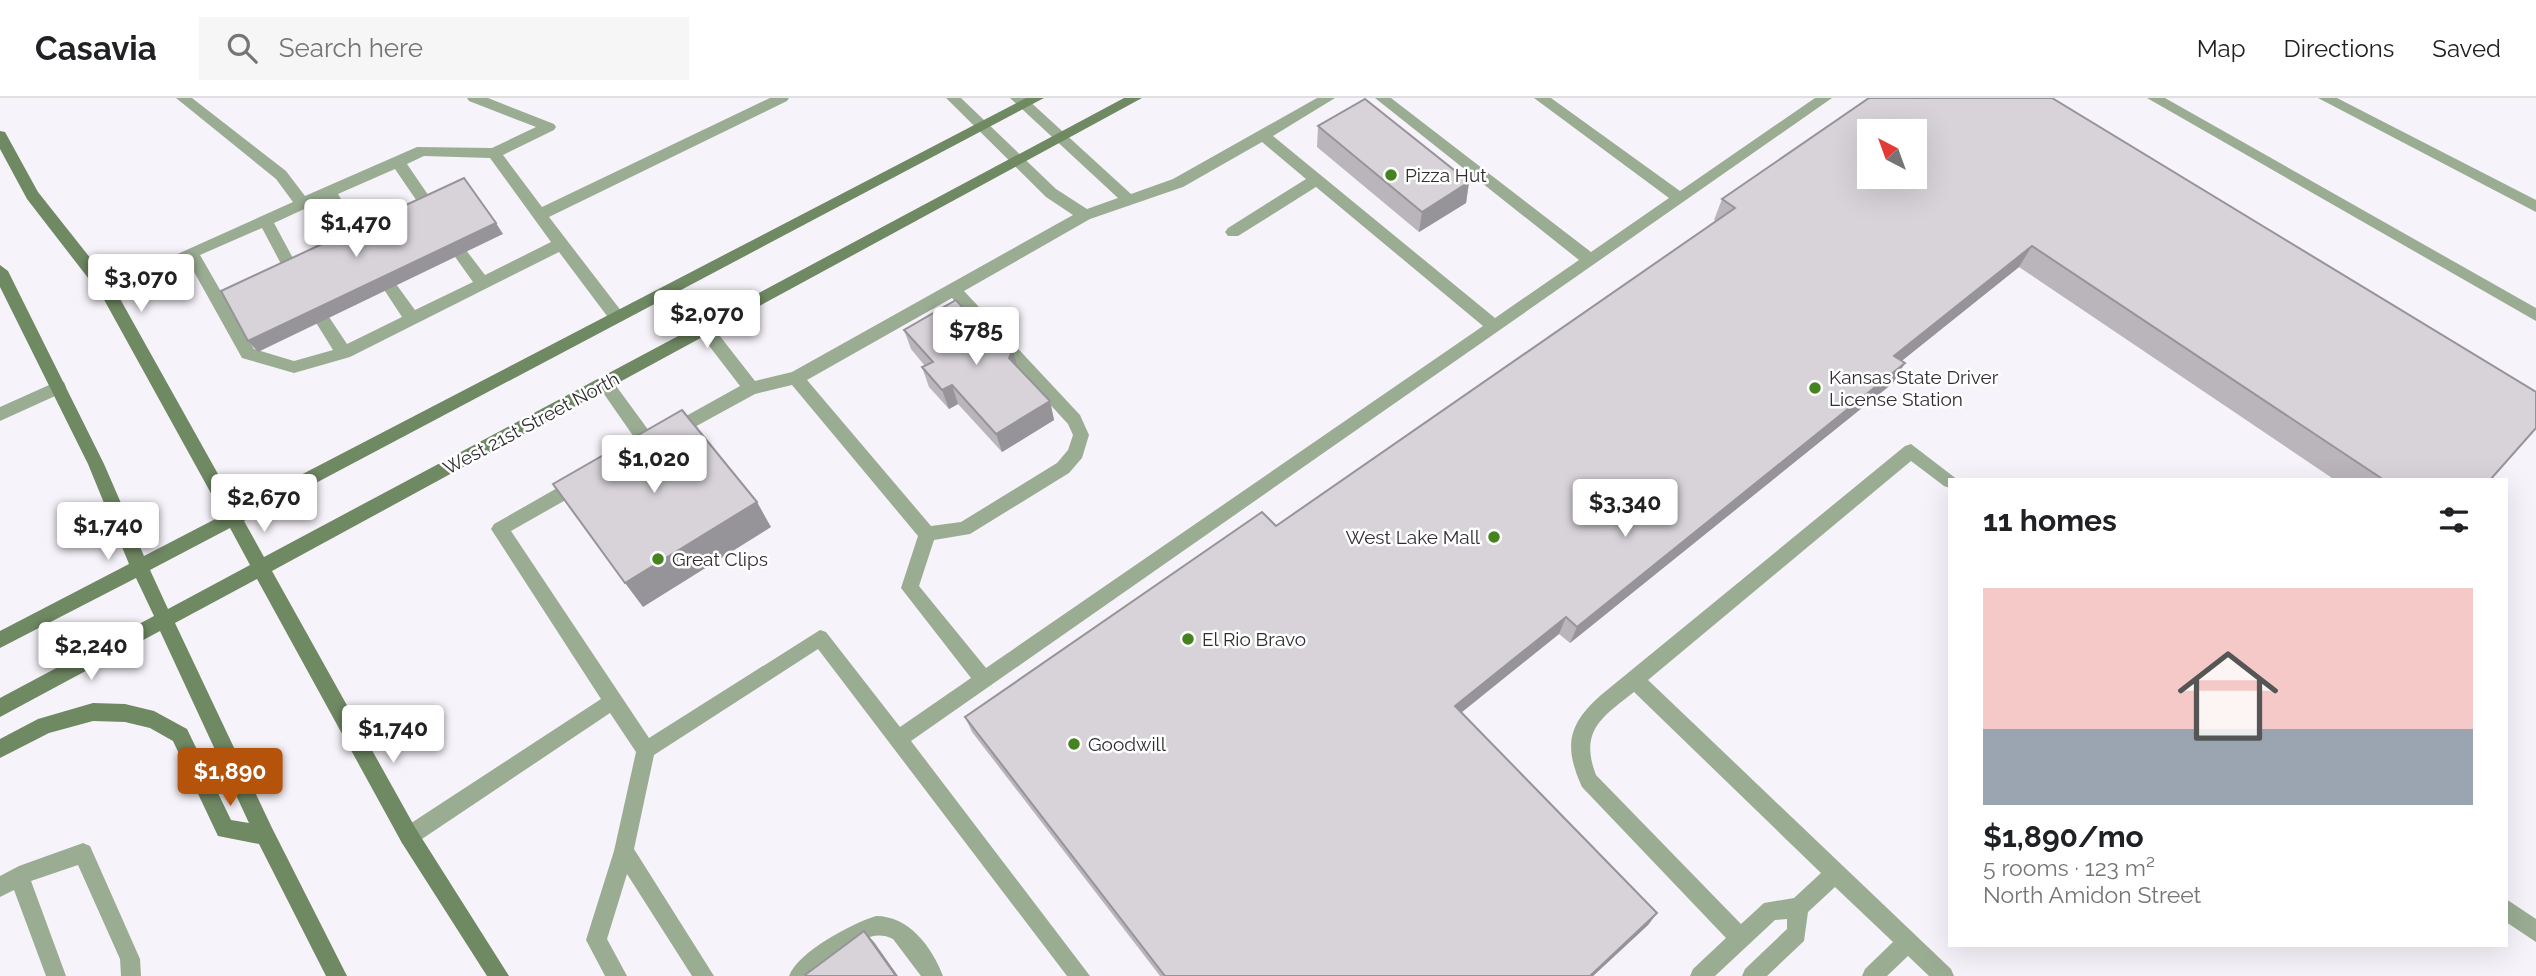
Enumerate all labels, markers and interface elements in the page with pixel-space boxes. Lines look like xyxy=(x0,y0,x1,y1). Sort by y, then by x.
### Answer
search box xyxy=(199,17,689,80)
text: Casavia xyxy=(35,29,157,68)
icon: search xyxy=(223,29,261,67)
text: Search here xyxy=(279,33,423,63)
text: Map xyxy=(2197,34,2246,63)
text: Directions xyxy=(2284,34,2394,63)
text: Saved xyxy=(2432,34,2501,63)
north arrow xyxy=(1857,119,1927,189)
map controls xyxy=(1857,119,1927,189)
place label: Pizza Hut xyxy=(1405,164,1487,186)
marker: Pizza Hut xyxy=(1383,167,1399,183)
pin: $1,470 xyxy=(299,200,413,259)
text: $1,470 xyxy=(320,208,392,235)
pin: $3,070 xyxy=(84,254,198,314)
text: $3,070 xyxy=(104,263,178,290)
pin: $2,070 xyxy=(650,290,764,350)
text: $2,070 xyxy=(670,299,744,326)
pin: $785 xyxy=(935,308,1017,367)
text: $785 xyxy=(949,316,1003,343)
place label: Kansas State Driver License Station xyxy=(1829,366,1999,410)
street label: West 21st Street North xyxy=(439,367,623,479)
marker: Kansas State Driver License Station xyxy=(1807,380,1823,396)
pin: $1,020 xyxy=(597,436,711,495)
text: $1,020 xyxy=(618,444,690,471)
pin: $2,670 xyxy=(207,474,321,534)
pin: $3,340 xyxy=(1568,480,1682,539)
text: $2,670 xyxy=(227,483,301,510)
text: $3,340 xyxy=(1589,488,1661,515)
icon: filters xyxy=(2435,501,2473,539)
pin: $1,740 xyxy=(51,503,165,562)
text: 11 homes xyxy=(1983,503,2117,538)
text: $1,740 xyxy=(73,511,143,538)
place label: West Lake Mall xyxy=(1346,526,1481,548)
marker: West Lake Mall xyxy=(1486,529,1502,545)
place label: Great Clips xyxy=(672,548,768,570)
marker: Great Clips xyxy=(650,551,666,567)
pin: $2,240 xyxy=(34,622,148,682)
place label: El Rio Bravo xyxy=(1202,628,1306,650)
text: $2,240 xyxy=(54,631,128,658)
marker: El Rio Bravo xyxy=(1180,631,1196,647)
icon: home xyxy=(2165,633,2291,759)
pin: $1,740 xyxy=(336,706,450,765)
text: $1,740 xyxy=(358,714,428,741)
place label: Goodwill xyxy=(1088,733,1167,755)
marker: Goodwill xyxy=(1066,736,1082,752)
pin: $1,890 xyxy=(173,748,287,808)
text: $1,890 xyxy=(194,757,266,784)
text: $1,890/mo xyxy=(1983,819,2144,854)
text: 5 rooms · 123 m² xyxy=(1983,854,2155,881)
text: North Amidon Street xyxy=(1983,881,2201,908)

